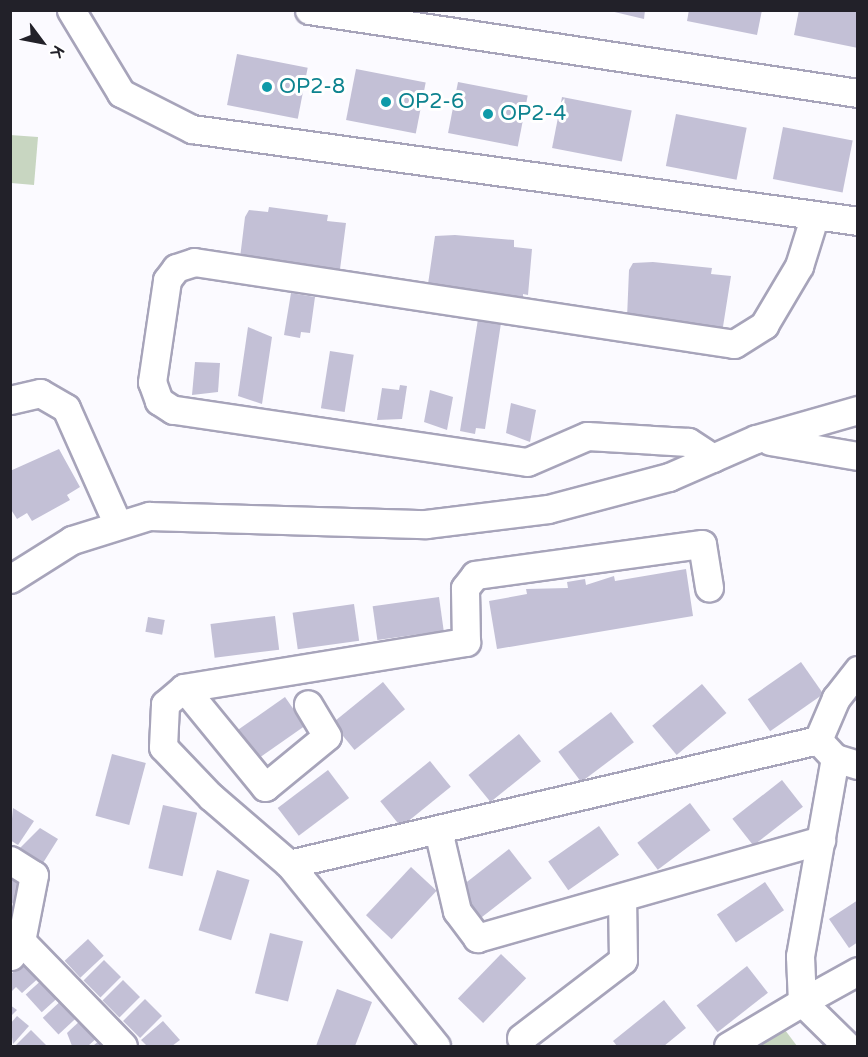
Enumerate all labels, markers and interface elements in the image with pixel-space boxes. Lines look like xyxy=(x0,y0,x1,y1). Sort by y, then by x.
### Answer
north arrow xyxy=(12,12,72,72)
text: K xyxy=(46,42,69,61)
place label: OP2-8 xyxy=(279,74,345,100)
marker: OP2-8 xyxy=(260,80,274,94)
place label: OP2-6 xyxy=(398,89,464,115)
marker: OP2-6 xyxy=(379,95,393,109)
place label: OP2-4 xyxy=(500,101,566,127)
marker: OP2-4 xyxy=(481,107,495,121)

